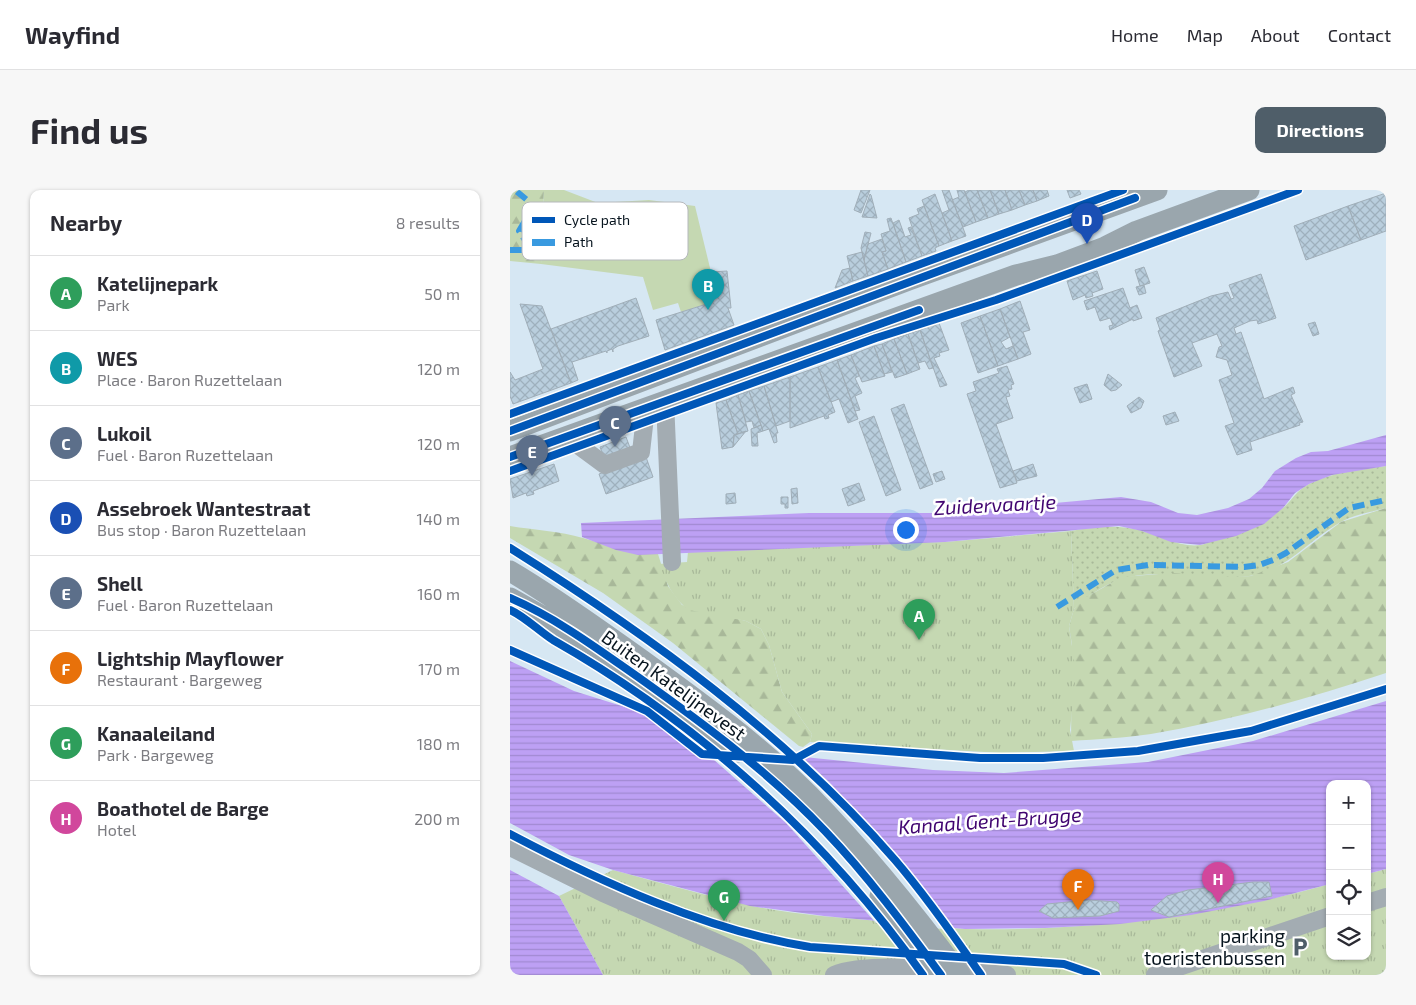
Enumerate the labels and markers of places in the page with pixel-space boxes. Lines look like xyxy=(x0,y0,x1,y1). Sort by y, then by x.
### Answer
pin: D xyxy=(1071,203,1103,244)
pin: B xyxy=(692,269,724,310)
pin: C xyxy=(599,406,631,447)
pin: E xyxy=(516,435,548,476)
pin: A xyxy=(903,599,935,640)
pin: H xyxy=(1202,862,1234,903)
pin: F xyxy=(1062,869,1094,910)
pin: G xyxy=(708,880,740,921)
place label: parking toeristenbussen xyxy=(1144,924,1285,969)
parking icon: parking toeristenbussen xyxy=(1289,936,1311,958)

